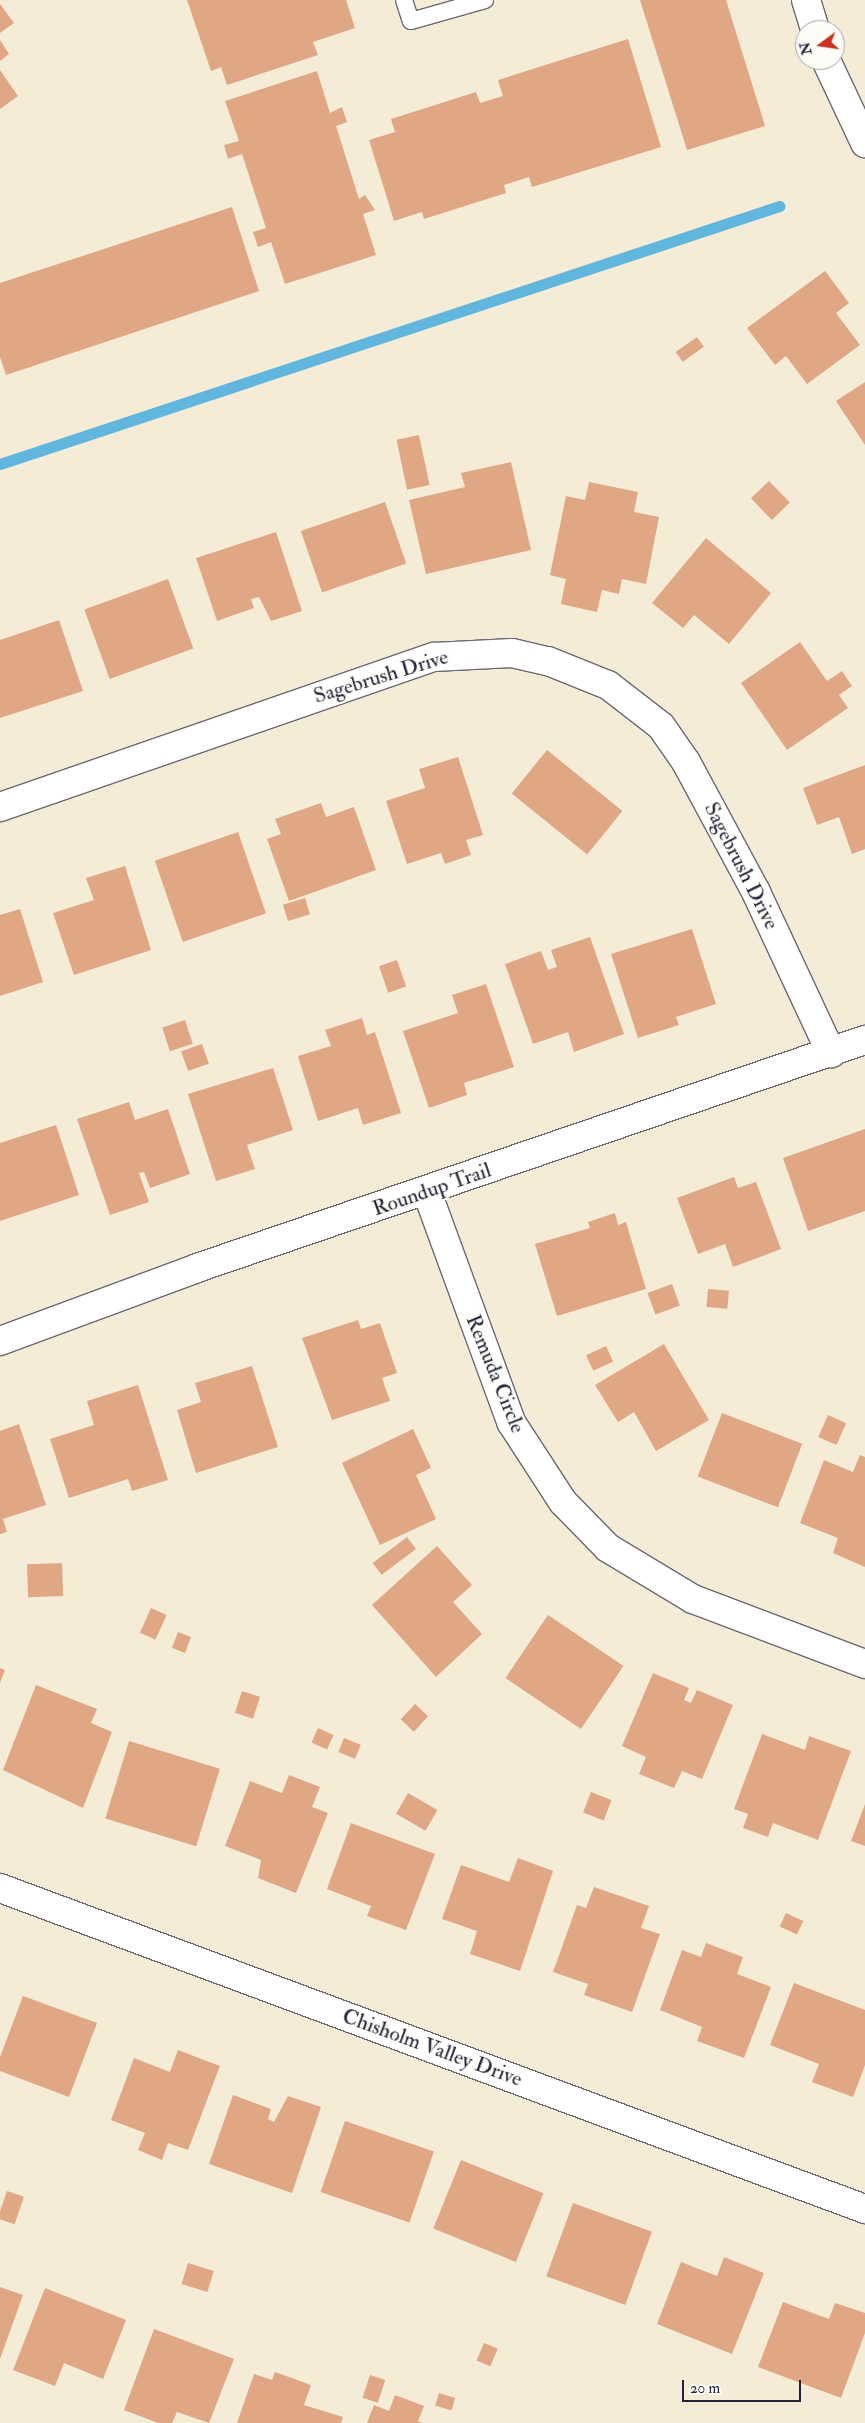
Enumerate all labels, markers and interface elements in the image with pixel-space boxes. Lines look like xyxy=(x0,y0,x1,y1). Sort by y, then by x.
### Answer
north arrow xyxy=(795,20,845,70)
text: N xyxy=(796,40,816,57)
street label: Sagebrush Drive xyxy=(311,645,451,709)
street label: Sagebrush Drive xyxy=(698,798,784,934)
street label: Roundup Trail xyxy=(369,1158,495,1222)
street label: Remuda Circle xyxy=(460,1311,530,1437)
street label: Chisholm Valley Drive xyxy=(339,2004,525,2092)
scale bar xyxy=(685,2370,804,2402)
text: 20 m xyxy=(690,2379,720,2398)

